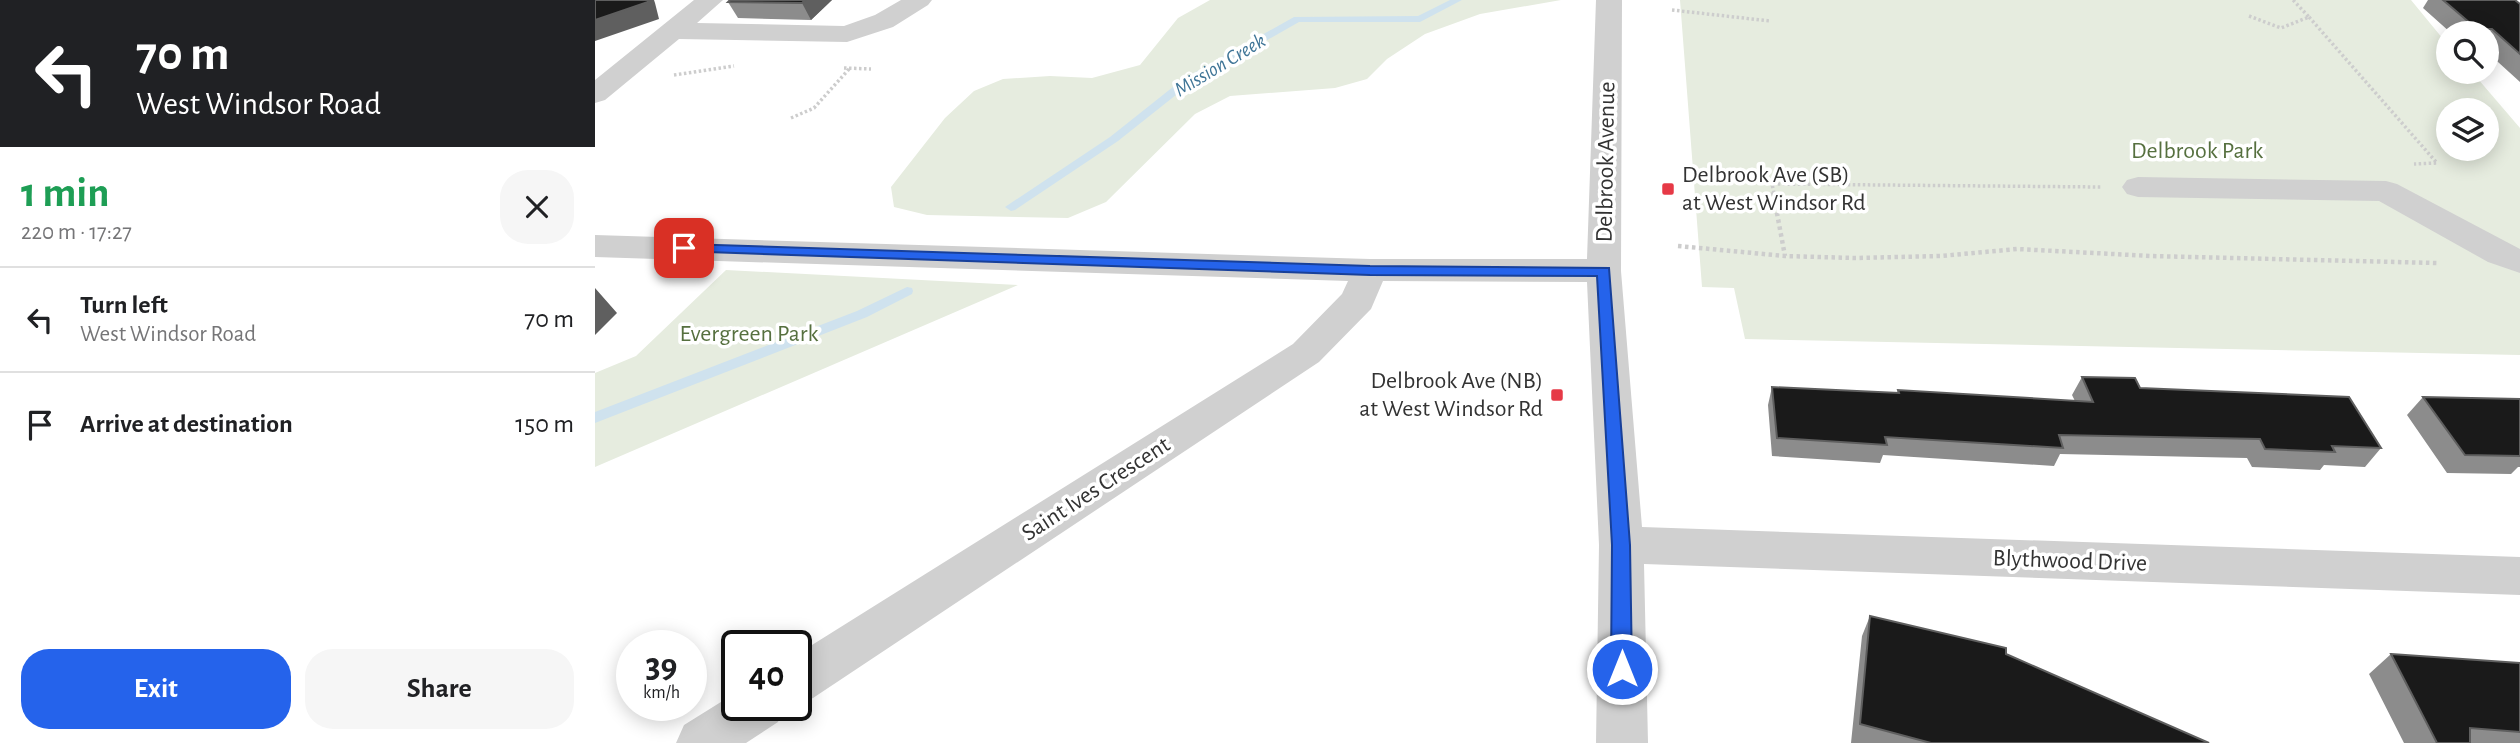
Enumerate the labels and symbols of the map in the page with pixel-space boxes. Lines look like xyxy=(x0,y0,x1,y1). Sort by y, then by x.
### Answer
water label: Mission Creek xyxy=(1171,30,1269,100)
street label: Delbrook Avenue xyxy=(1593,81,1619,243)
park label: Delbrook Park xyxy=(2131,139,2263,163)
place label: Delbrook Ave (SB) at West Windsor Rd xyxy=(1682,163,1866,215)
marker: Delbrook Ave (SB) at West Windsor Rd xyxy=(1660,181,1676,197)
pin xyxy=(654,218,714,278)
park label: Evergreen Park xyxy=(680,322,818,346)
place label: Delbrook Ave (NB) at West Windsor Rd xyxy=(1359,369,1543,421)
marker: Delbrook Ave (NB) at West Windsor Rd xyxy=(1549,387,1565,403)
street label: Saint Ives Crescent xyxy=(1018,432,1175,546)
street label: Blythwood Drive xyxy=(1992,546,2148,576)
speed limit sign: 40 xyxy=(721,630,812,721)
position arrow xyxy=(1585,632,1659,706)

